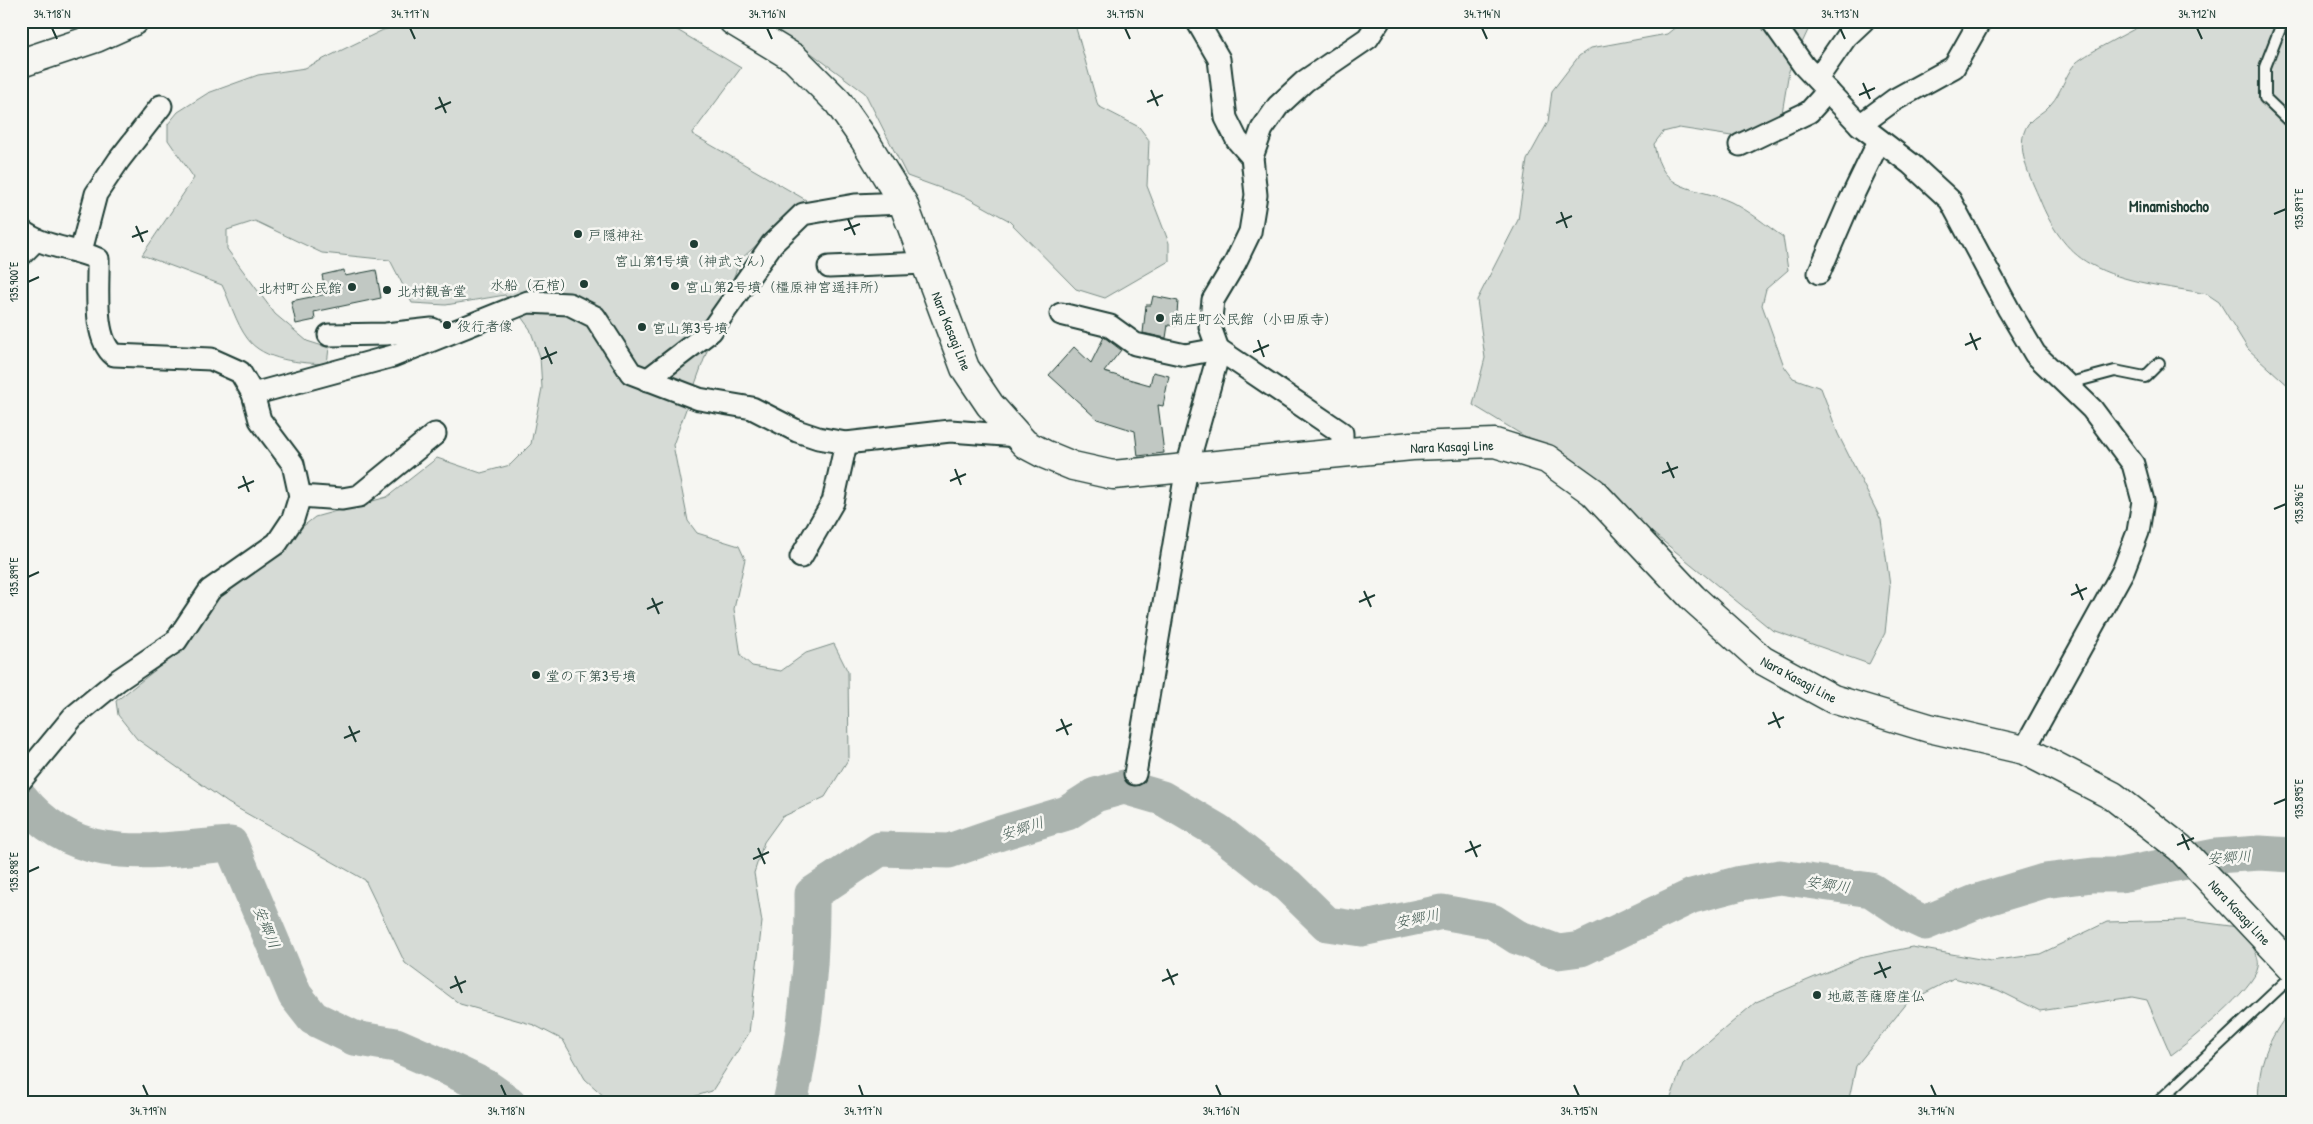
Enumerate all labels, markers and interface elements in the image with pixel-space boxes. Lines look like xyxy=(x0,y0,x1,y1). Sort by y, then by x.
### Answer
text: 34.718°N xyxy=(33,5,71,22)
text: 34.717°N xyxy=(391,5,429,22)
text: 34.716°N xyxy=(749,5,785,22)
text: 34.715°N xyxy=(1107,5,1143,22)
text: 34.714°N xyxy=(1464,5,1500,22)
text: 34.713°N xyxy=(1821,5,1859,22)
text: 34.712°N xyxy=(2178,5,2216,22)
text: 135.897°E xyxy=(2290,188,2307,230)
district label: Minamishocho xyxy=(2129,195,2209,217)
place label: 戸隠神社 xyxy=(588,225,644,244)
marker: 戸隠神社 xyxy=(572,228,584,240)
marker: 宮山第1号墳（神武さん） xyxy=(688,238,700,250)
place label: 宮山第1号墳（神武さん） xyxy=(614,251,774,270)
text: 135.900°E xyxy=(5,261,22,302)
place label: 水船（石棺） xyxy=(490,275,574,294)
place label: 宮山第2号墳（橿原神宮遥拝所） xyxy=(685,277,888,296)
place label: 北村町公民館 xyxy=(258,278,342,297)
marker: 水船（石棺） xyxy=(578,278,590,290)
marker: 宮山第2号墳（橿原神宮遥拝所） xyxy=(669,280,681,292)
marker: 北村町公民館 xyxy=(346,281,358,293)
place label: 北村観音堂 xyxy=(397,281,467,300)
marker: 北村観音堂 xyxy=(381,284,393,296)
street label: Nara Kasagi Line xyxy=(927,289,977,374)
place label: 南庄町公民館（小田原寺） xyxy=(1170,309,1338,328)
marker: 南庄町公民館（小田原寺） xyxy=(1154,312,1166,324)
place label: 役行者像 xyxy=(457,316,513,335)
place label: 宮山第3号墳 xyxy=(652,318,728,337)
marker: 役行者像 xyxy=(441,319,453,331)
marker: 宮山第3号墳 xyxy=(636,321,648,333)
street label: Nara Kasagi Line xyxy=(1410,435,1495,458)
text: 135.896°E xyxy=(2290,483,2307,524)
text: 135.899°E xyxy=(5,557,22,597)
street label: Nara Kasagi Line xyxy=(1757,651,1841,708)
place label: 堂の下第3号墳 xyxy=(546,666,636,685)
marker: 堂の下第3号墳 xyxy=(530,669,542,681)
text: 135.895°E xyxy=(2290,778,2307,819)
water label: 安郷川 xyxy=(997,811,1047,845)
water label: 安郷川 xyxy=(2206,845,2252,869)
text: 135.898°E xyxy=(5,851,22,892)
water label: 安郷川 xyxy=(1804,870,1852,898)
street label: Nara Kasagi Line xyxy=(2204,875,2276,950)
water label: 安郷川 xyxy=(249,902,285,952)
water label: 安郷川 xyxy=(1393,903,1441,933)
place label: 地蔵菩薩磨崖仏 xyxy=(1827,986,1925,1005)
marker: 地蔵菩薩磨崖仏 xyxy=(1811,989,1823,1001)
text: 34.719°N xyxy=(130,1102,166,1119)
text: 34.718°N xyxy=(487,1102,525,1119)
text: 34.717°N xyxy=(844,1102,882,1119)
text: 34.716°N xyxy=(1203,1102,1239,1119)
text: 34.715°N xyxy=(1561,1102,1597,1119)
text: 34.714°N xyxy=(1918,1102,1954,1119)

